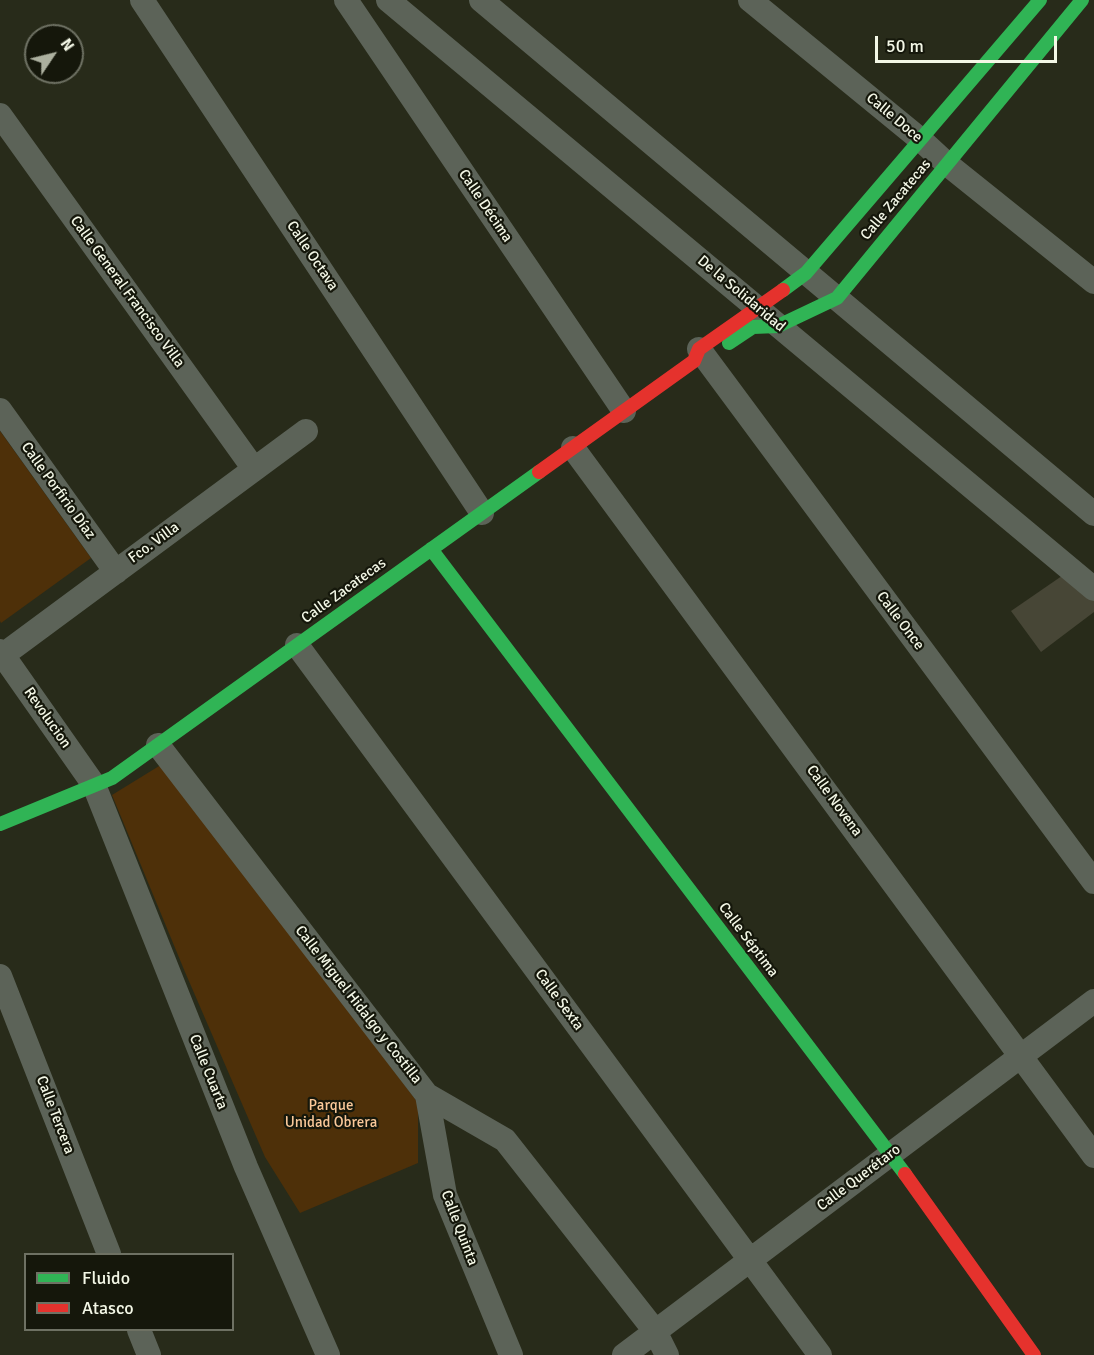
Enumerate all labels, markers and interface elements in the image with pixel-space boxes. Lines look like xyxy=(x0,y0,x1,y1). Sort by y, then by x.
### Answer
north arrow xyxy=(24,24,84,84)
scale bar xyxy=(878,24,1060,62)
text: N xyxy=(56,35,78,55)
text: 50 m xyxy=(886,35,924,57)
street label: Calle Doce xyxy=(862,89,926,147)
street label: Calle Zacatecas xyxy=(857,156,935,244)
street label: Calle Décima xyxy=(454,166,516,246)
street label: Calle General Francisco Villa xyxy=(66,213,188,371)
street label: Calle Octava xyxy=(282,218,342,294)
street label: De la Solidaridad xyxy=(693,252,789,336)
street label: Calle Porfirio Díaz xyxy=(17,439,99,543)
street label: Fco. Villa xyxy=(125,519,183,567)
street label: Calle Zacatecas xyxy=(298,554,390,628)
street label: Calle Once xyxy=(872,588,928,654)
street label: Revolucion xyxy=(19,684,75,752)
street label: Calle Novena xyxy=(802,762,866,840)
street label: Calle Séptima xyxy=(714,899,782,981)
street label: Calle Miguel Hidalgo y Costilla xyxy=(291,922,425,1088)
street label: Calle Sexta xyxy=(531,966,587,1034)
street label: Calle Cuarta xyxy=(185,1032,231,1112)
street label: Calle Tercera xyxy=(32,1073,78,1157)
park label: Parque Unidad Obrera xyxy=(285,1097,377,1132)
street label: Calle Querétaro xyxy=(814,1141,904,1215)
street label: Calle Quinta xyxy=(436,1188,482,1268)
legend xyxy=(24,1253,234,1331)
text: Fluido xyxy=(82,1267,130,1289)
text: Atasco xyxy=(82,1297,134,1319)

